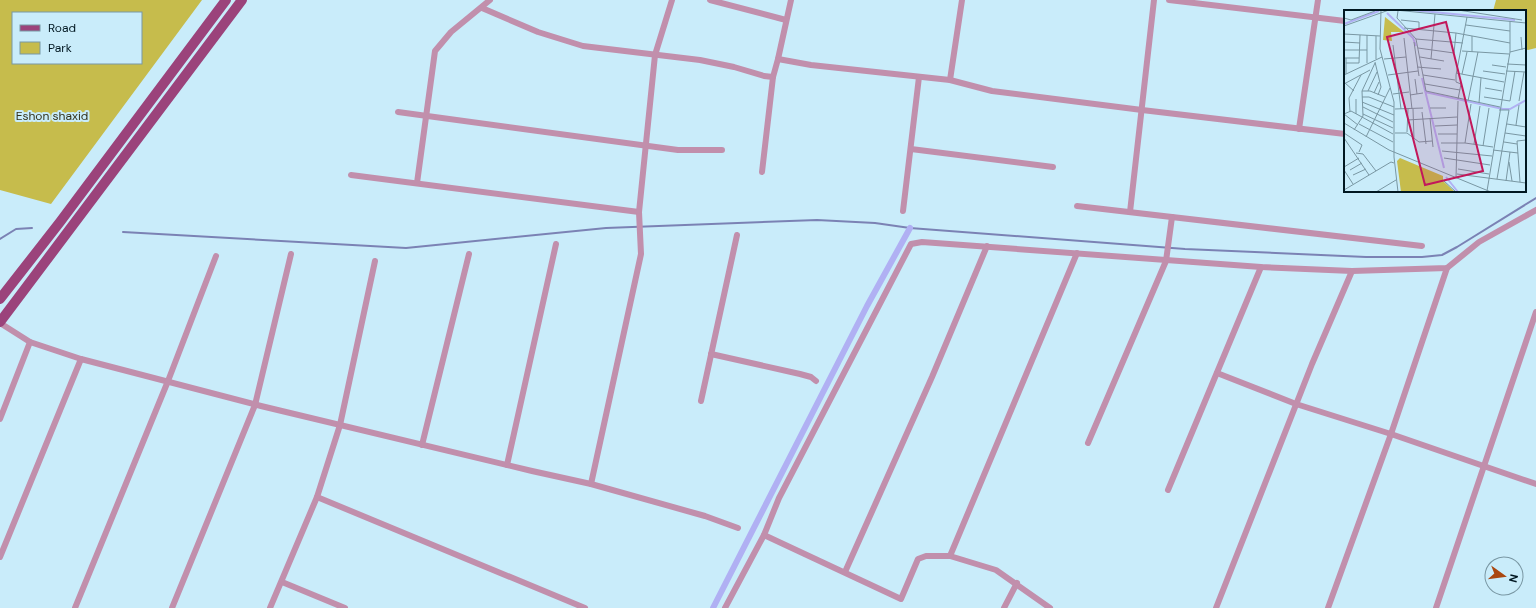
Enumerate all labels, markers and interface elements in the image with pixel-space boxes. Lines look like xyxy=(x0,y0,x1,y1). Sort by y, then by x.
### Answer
inset map xyxy=(1344,10,1526,192)
legend xyxy=(12,12,142,64)
text: Road xyxy=(48,20,76,36)
text: Park xyxy=(48,40,72,56)
park label: Eshon shaxid xyxy=(16,108,88,124)
north arrow xyxy=(1484,556,1524,596)
text: N xyxy=(1506,573,1521,584)

